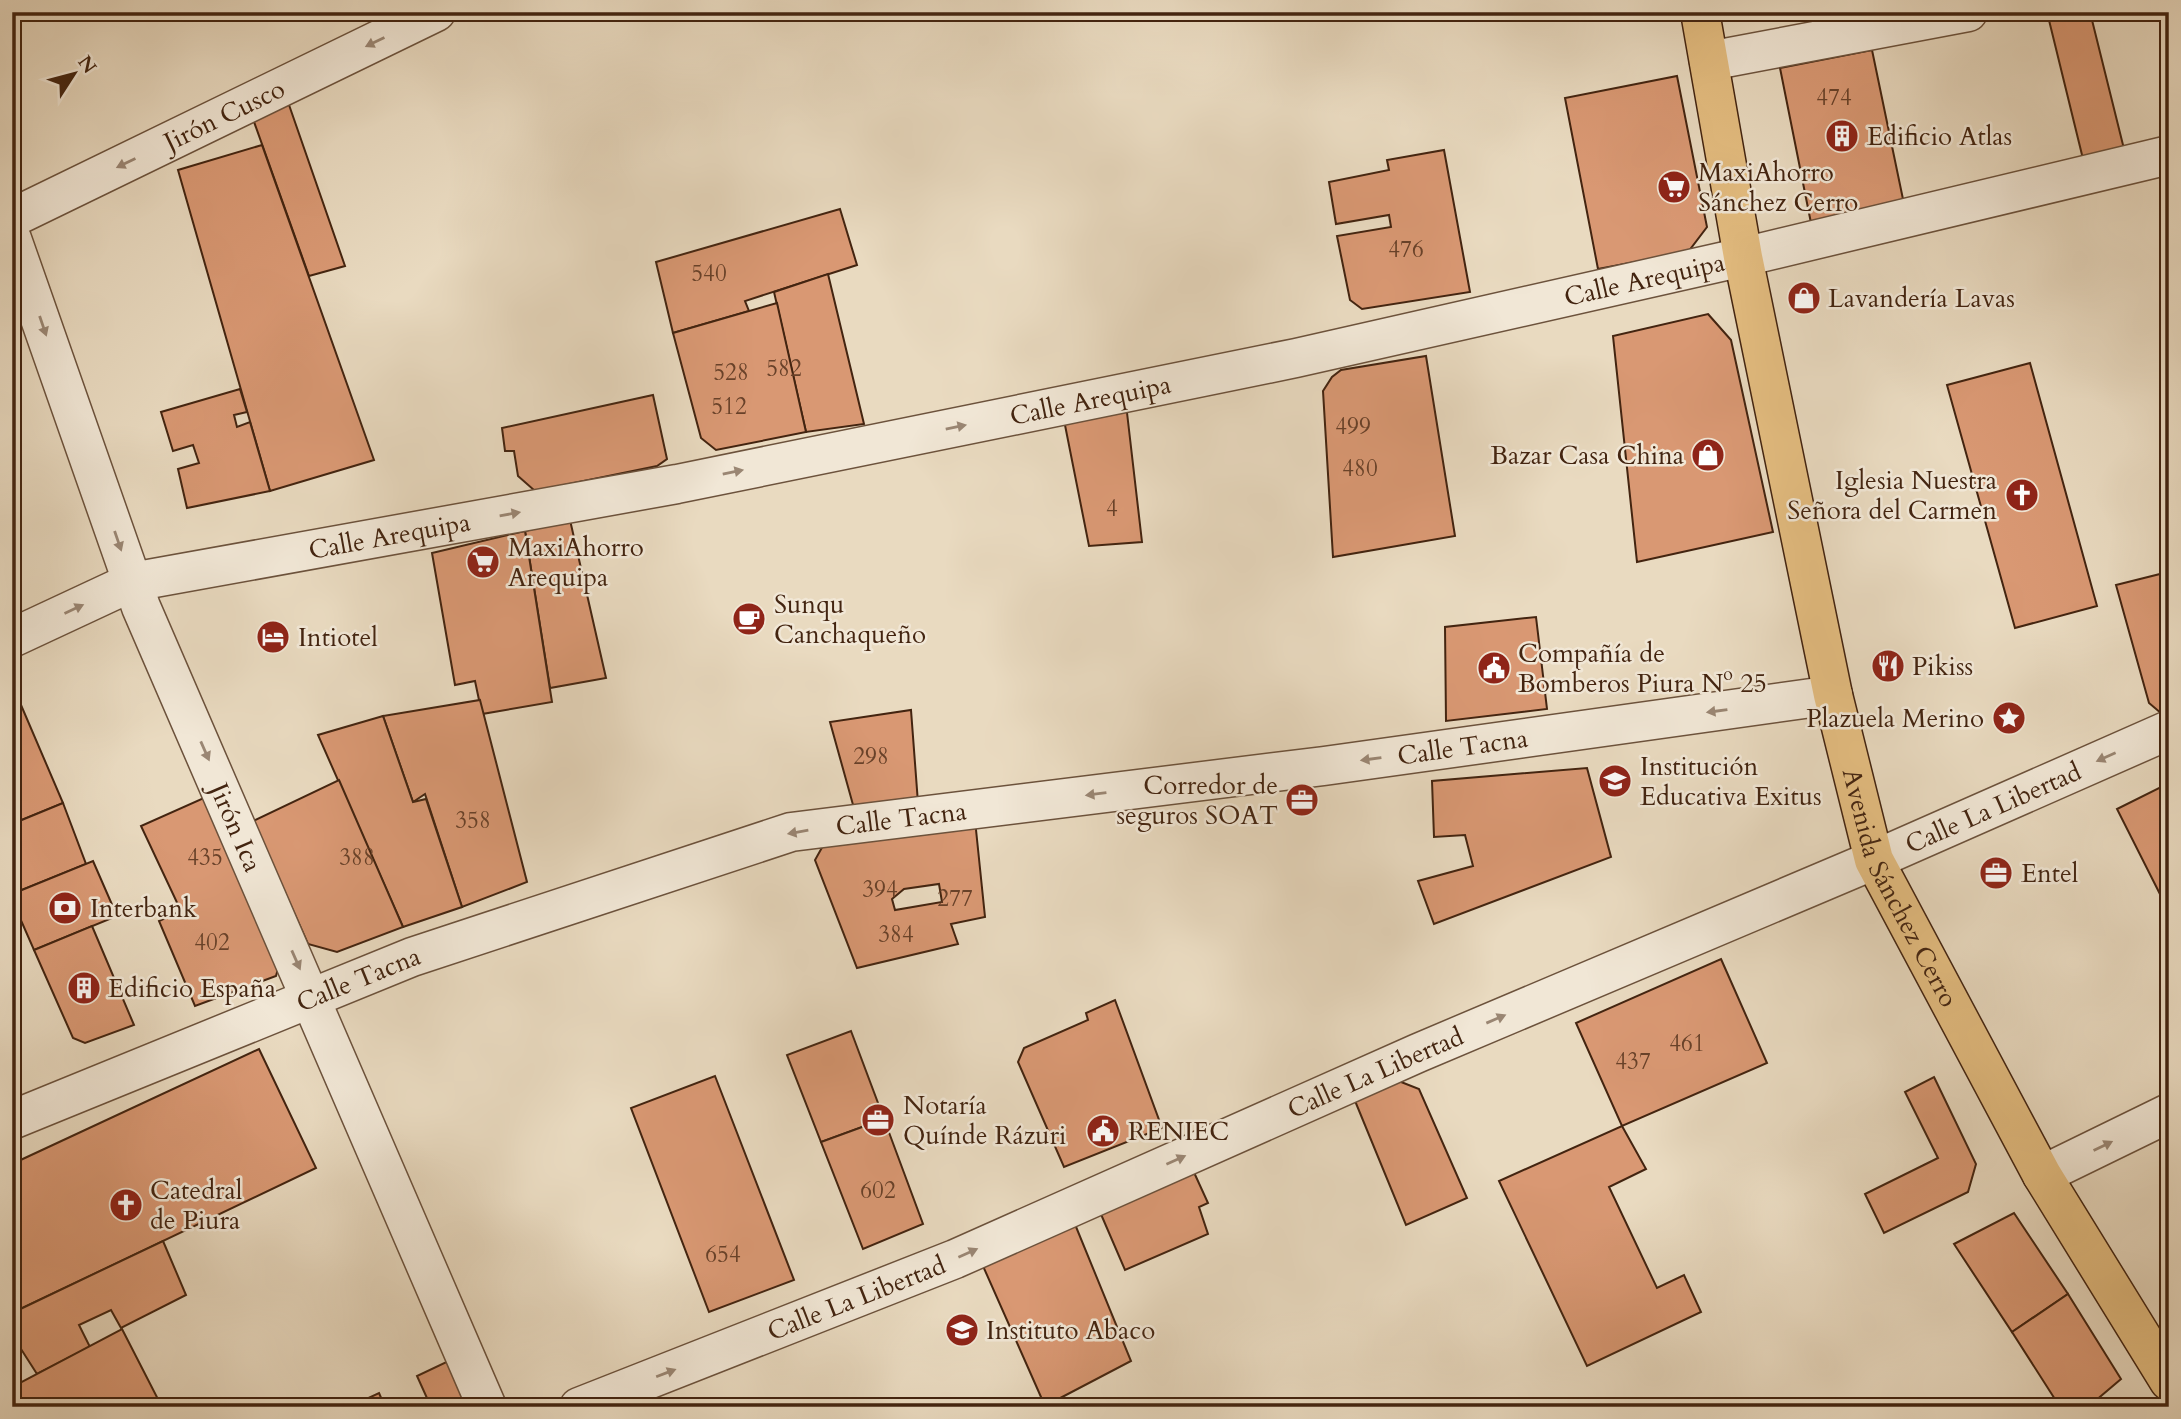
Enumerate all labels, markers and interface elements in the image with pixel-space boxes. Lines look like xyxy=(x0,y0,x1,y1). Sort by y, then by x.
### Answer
one-way arrow xyxy=(365,36,385,48)
north arrow xyxy=(38,38,108,108)
text: N xyxy=(72,50,103,79)
street label: Jirón Cusco xyxy=(154,71,290,161)
house number: 474 xyxy=(1816,82,1852,113)
building icon: Edificio Atlas xyxy=(1823,117,1861,155)
place label: Edificio Atlas xyxy=(1867,119,2012,154)
place label: MaxiAhorro Sánchez Cerro xyxy=(1698,155,1858,220)
one-way arrow xyxy=(116,157,136,168)
supermarket icon: MaxiAhorro Sánchez Cerro xyxy=(1655,168,1693,206)
house number: 476 xyxy=(1388,234,1424,265)
street label: Calle Arequipa xyxy=(1561,244,1728,314)
house number: 540 xyxy=(691,258,727,289)
shop icon: Lavandería Lavas xyxy=(1785,279,1823,317)
place label: Lavandería Lavas xyxy=(1828,281,2015,316)
one-way arrow xyxy=(38,316,49,337)
house number: 582 xyxy=(766,353,802,384)
house number: 528 xyxy=(713,357,749,388)
street label: Calle Arequipa xyxy=(1007,366,1174,433)
house number: 512 xyxy=(711,391,747,422)
house number: 499 xyxy=(1335,411,1371,442)
one-way arrow xyxy=(945,421,967,432)
shop icon: Bazar Casa China xyxy=(1689,436,1727,474)
place label: Bazar Casa China xyxy=(1490,438,1684,473)
house number: 480 xyxy=(1342,453,1378,484)
place label: Iglesia Nuestra Señora del Carmen xyxy=(1787,463,1997,528)
one-way arrow xyxy=(722,467,744,478)
church icon: Iglesia Nuestra Señora del Carmen xyxy=(2003,476,2041,514)
house number: 4 xyxy=(1106,493,1118,524)
street label: Calle Arequipa xyxy=(306,504,473,567)
one-way arrow xyxy=(499,508,521,519)
place label: MaxiAhorro Arequipa xyxy=(508,530,644,595)
one-way arrow xyxy=(113,531,124,552)
supermarket icon: MaxiAhorro Arequipa xyxy=(464,543,502,581)
place label: Sunqu Canchaqueño xyxy=(774,587,926,652)
cafe icon: Sunqu Canchaqueño xyxy=(730,600,768,638)
one-way arrow xyxy=(64,604,84,615)
hotel icon: Intiotel xyxy=(254,618,292,656)
place label: Intiotel xyxy=(298,620,378,655)
place label: Compañía de Bomberos Piura Nº 25 xyxy=(1518,636,1767,701)
restaurant icon: Pikiss xyxy=(1869,647,1907,685)
public building icon: Compañía de Bomberos Piura Nº 25 xyxy=(1475,649,1513,687)
place label: Pikiss xyxy=(1912,649,1973,684)
place icon: Plazuela Merino xyxy=(1990,699,2028,737)
place label: Plazuela Merino xyxy=(1806,701,1984,736)
one-way arrow xyxy=(1706,706,1728,717)
street label: Calle Tacna xyxy=(1395,720,1530,773)
one-way arrow xyxy=(200,741,211,762)
house number: 298 xyxy=(853,741,889,772)
place label: Institución Educativa Exitus xyxy=(1640,749,1822,814)
one-way arrow xyxy=(2096,751,2116,763)
street label: Calle La Libertad xyxy=(1900,753,2087,862)
one-way arrow xyxy=(1360,754,1382,765)
school or university icon: Institución Educativa Exitus xyxy=(1596,762,1634,800)
street label: Avenida Sánchez Cerro xyxy=(1834,765,1967,1013)
place label: Corredor de seguros SOAT xyxy=(1116,768,1278,833)
street label: Jirón Ica xyxy=(200,774,271,877)
office icon: Corredor de seguros SOAT xyxy=(1283,781,1321,819)
one-way arrow xyxy=(1085,789,1107,800)
street label: Calle Tacna xyxy=(834,793,968,844)
house number: 358 xyxy=(455,805,491,836)
one-way arrow xyxy=(787,827,809,838)
house number: 435 xyxy=(187,842,223,873)
house number: 388 xyxy=(339,842,375,873)
office icon: Entel xyxy=(1977,854,2015,892)
place label: Entel xyxy=(2021,856,2079,891)
house number: 394 xyxy=(862,874,898,905)
house number: 277 xyxy=(937,883,973,914)
bank icon: Interbank xyxy=(46,889,84,927)
place label: Interbank xyxy=(90,891,197,926)
house number: 384 xyxy=(878,919,914,950)
house number: 402 xyxy=(194,927,230,958)
street label: Calle Tacna xyxy=(291,938,425,1020)
one-way arrow xyxy=(290,950,302,970)
building icon: Edificio España xyxy=(65,969,103,1007)
place label: Edificio España xyxy=(108,971,276,1006)
one-way arrow xyxy=(1486,1014,1507,1025)
street label: Calle La Libertad xyxy=(1282,1018,1469,1126)
house number: 461 xyxy=(1669,1028,1705,1059)
house number: 437 xyxy=(1615,1046,1651,1077)
place label: Notaría Quínde Rázuri xyxy=(903,1088,1066,1153)
office icon: Notaría Quínde Rázuri xyxy=(859,1101,897,1139)
public building icon: RENIEC xyxy=(1084,1112,1122,1150)
place label: RENIEC xyxy=(1128,1114,1229,1149)
one-way arrow xyxy=(2093,1140,2113,1151)
one-way arrow xyxy=(1166,1155,1187,1166)
place label: Catedral de Piura xyxy=(150,1173,243,1238)
house number: 602 xyxy=(860,1175,896,1206)
church icon: Catedral de Piura xyxy=(107,1186,145,1224)
house number: 654 xyxy=(705,1239,741,1270)
street label: Calle La Libertad xyxy=(762,1247,951,1349)
one-way arrow xyxy=(958,1247,979,1258)
school or university icon: Instituto Abaco xyxy=(943,1311,981,1349)
place label: Instituto Abaco xyxy=(986,1313,1155,1348)
one-way arrow xyxy=(655,1367,676,1378)

